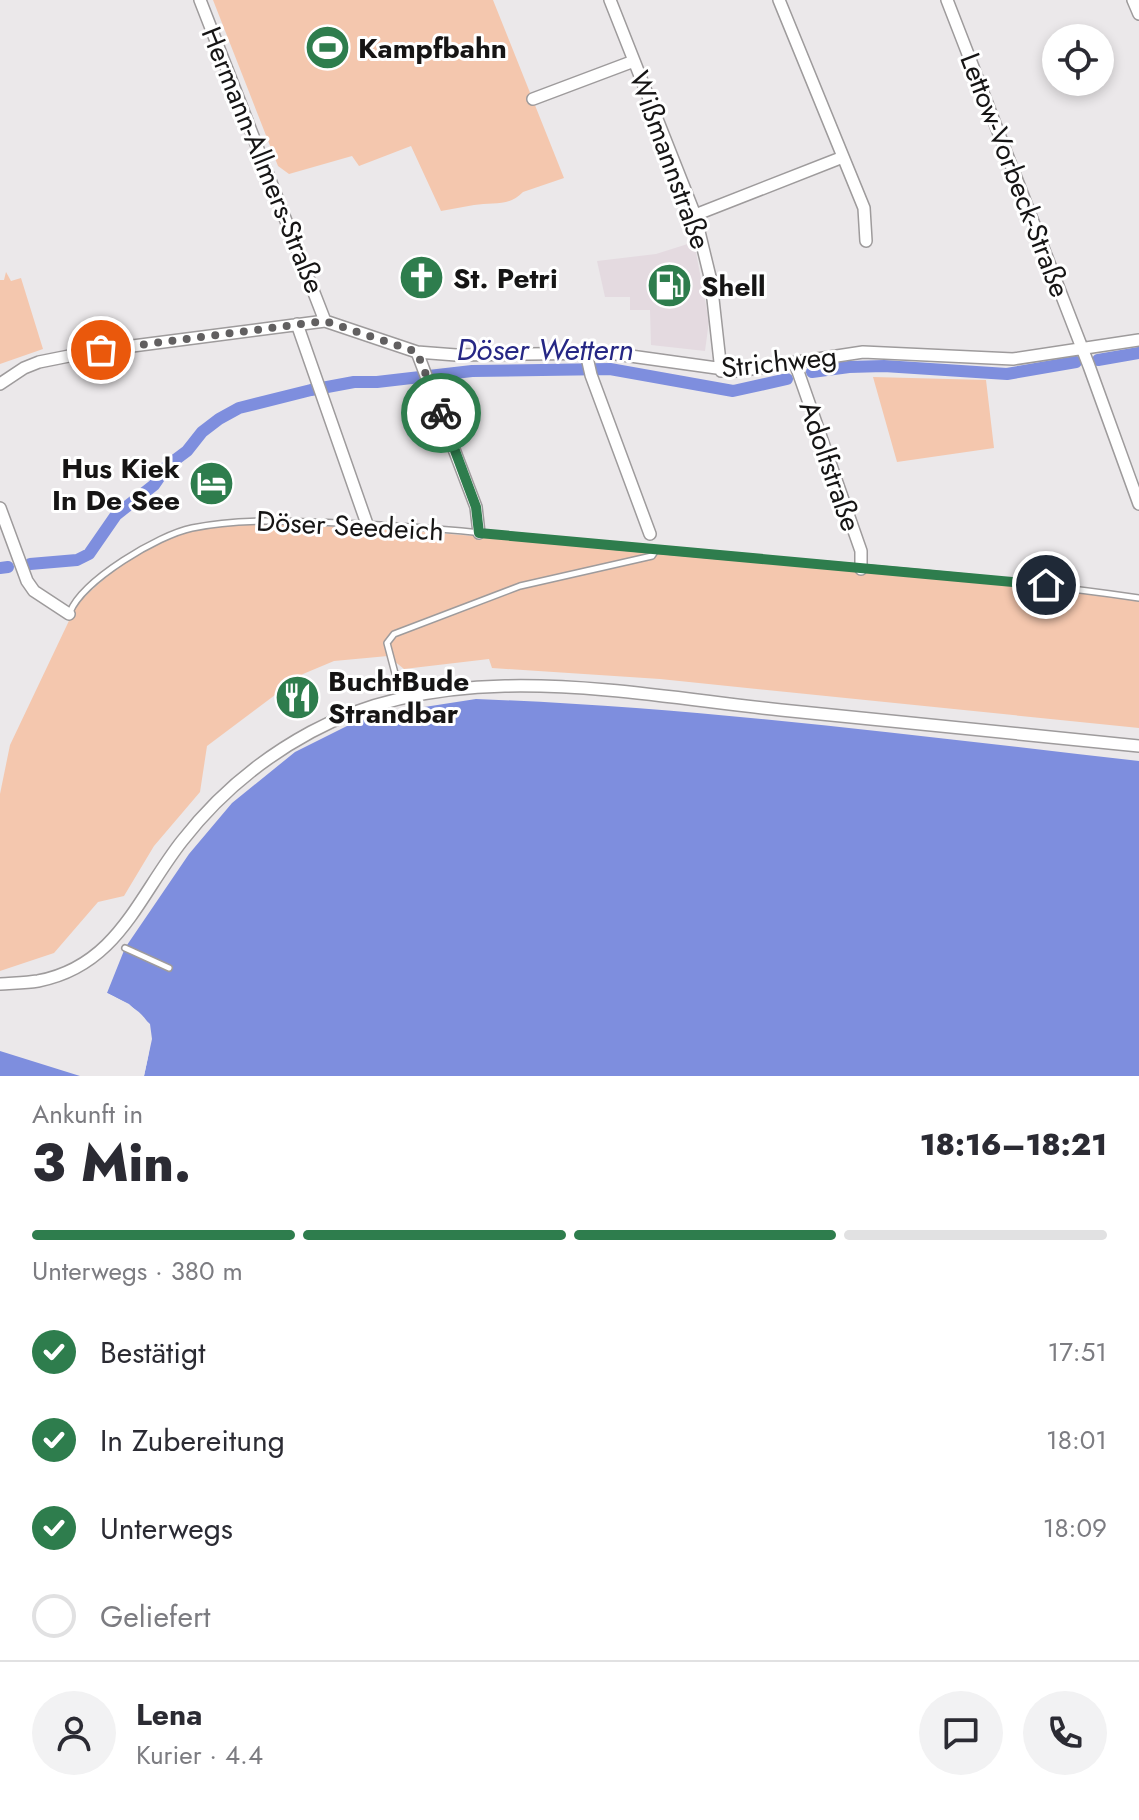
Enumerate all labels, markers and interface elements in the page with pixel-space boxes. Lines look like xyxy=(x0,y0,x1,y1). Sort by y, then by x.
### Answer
street label: Hermann-Allmers-Straße xyxy=(191,20,335,300)
sports icon: Kampfbahn xyxy=(303,24,351,72)
map controls xyxy=(1042,24,1114,96)
button: locate xyxy=(1042,24,1114,96)
place label: Kampfbahn xyxy=(358,28,507,69)
street label: Lettow-Vorbeck-Straße xyxy=(950,47,1080,303)
street label: Wißmannstraße xyxy=(619,65,721,255)
church icon: St. Petri xyxy=(398,254,446,302)
place label: St. Petri xyxy=(453,258,558,299)
fuel station icon: Shell xyxy=(646,262,694,310)
place label: Shell xyxy=(701,266,766,307)
pin xyxy=(67,316,135,384)
icon: bag xyxy=(79,328,123,372)
water label: Döser Wettern xyxy=(456,328,634,371)
street label: Strichweg xyxy=(719,336,839,388)
courier xyxy=(401,373,481,453)
icon: bike xyxy=(419,391,463,435)
street label: Adolfstraße xyxy=(789,395,871,537)
place label: Hus Kiek In De See xyxy=(52,448,180,521)
hotel icon: Hus Kiek In De See xyxy=(187,460,235,508)
street label: Döser Seedeich xyxy=(255,501,445,551)
pin xyxy=(1012,551,1080,619)
icon: home xyxy=(1024,563,1068,607)
place label: BuchtBude Strandbar xyxy=(328,661,469,734)
restaurant icon: BuchtBude Strandbar xyxy=(273,673,321,721)
text: Ankunft in xyxy=(32,1095,143,1133)
text: 18:16–18:21 xyxy=(920,1123,1107,1166)
text: 3 Min. xyxy=(32,1125,191,1201)
text: Unterwegs · 380 m xyxy=(32,1252,243,1290)
icon: check xyxy=(32,1330,76,1374)
text: Bestätigt xyxy=(100,1331,205,1374)
text: 17:51 xyxy=(1047,1333,1107,1371)
icon: check xyxy=(32,1418,76,1462)
text: In Zubereitung xyxy=(100,1419,285,1462)
text: 18:01 xyxy=(1046,1421,1107,1459)
icon: check xyxy=(32,1506,76,1550)
text: Unterwegs xyxy=(100,1507,233,1550)
text: 18:09 xyxy=(1043,1509,1107,1547)
text: Geliefert xyxy=(100,1595,210,1638)
button: person xyxy=(32,1691,116,1775)
button: chat xyxy=(919,1691,1003,1775)
button: phone xyxy=(1023,1691,1107,1775)
text: Lena xyxy=(136,1693,202,1736)
text: Kurier · 4.4 xyxy=(136,1736,263,1774)

